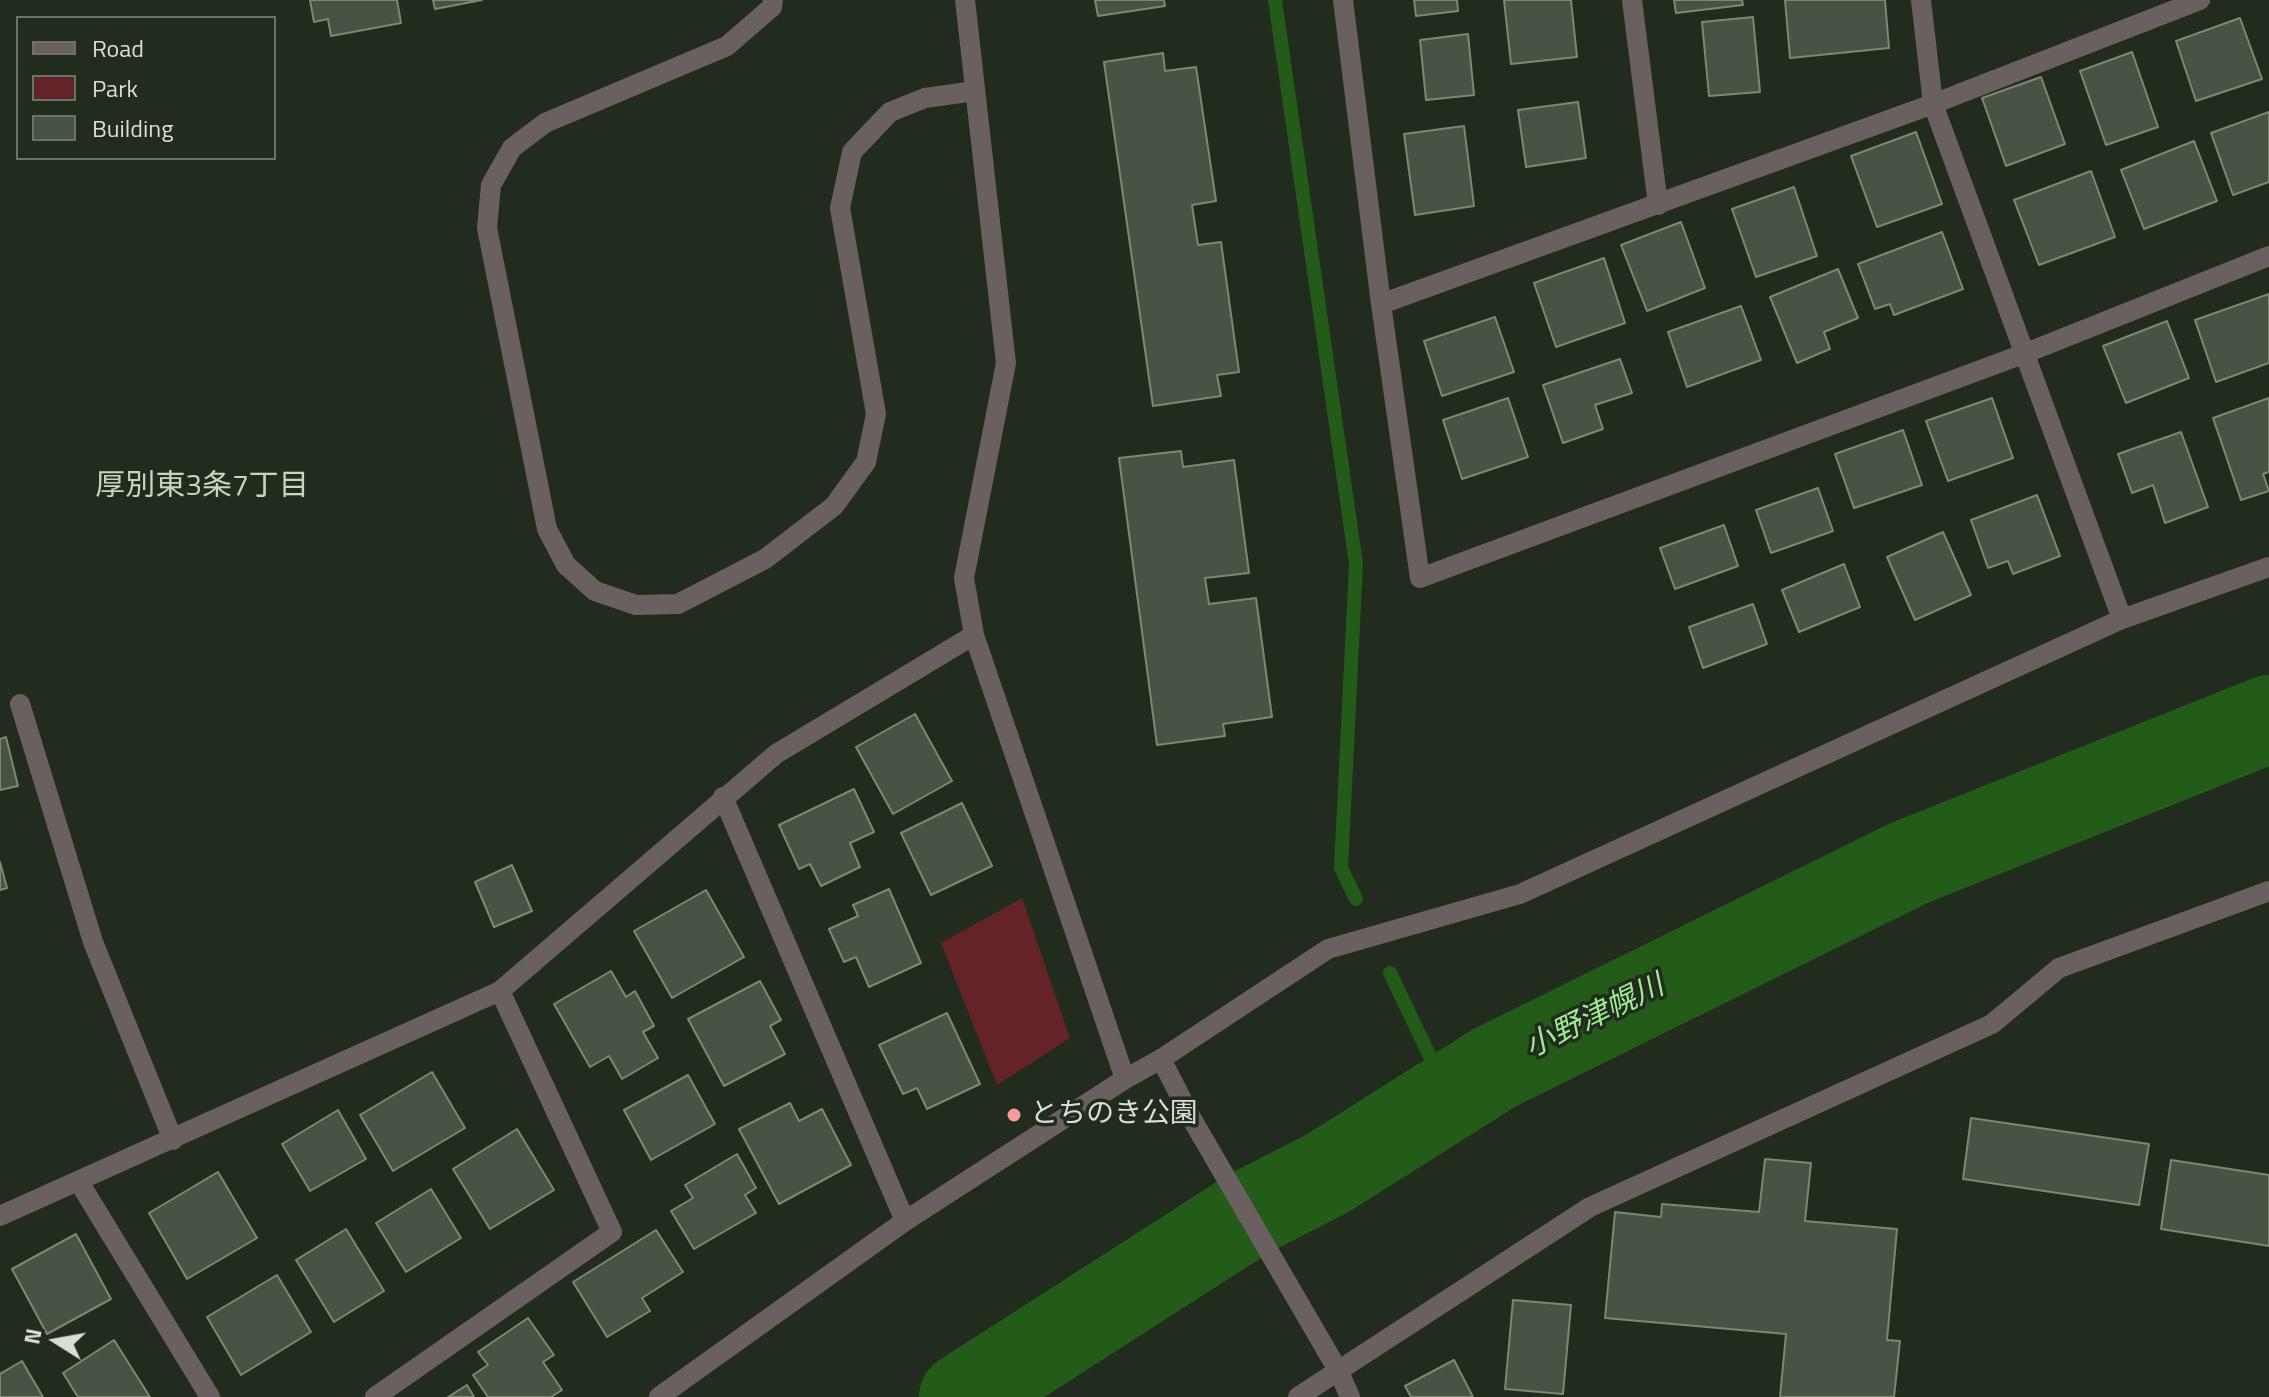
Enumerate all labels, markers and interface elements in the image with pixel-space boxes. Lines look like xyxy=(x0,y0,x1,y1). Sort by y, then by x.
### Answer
legend xyxy=(16,16,276,160)
text: Road xyxy=(92,30,144,66)
text: Park xyxy=(92,70,138,106)
text: Building xyxy=(92,110,174,146)
district label: 厚別東3条7丁目 xyxy=(95,470,309,506)
water label: 小野津幌川 xyxy=(1520,969,1670,1067)
place label: とちのき公園 xyxy=(1030,1098,1198,1132)
marker: とちのき公園 xyxy=(1005,1106,1023,1124)
north arrow xyxy=(16,1301,96,1381)
text: N xyxy=(14,1326,51,1347)

